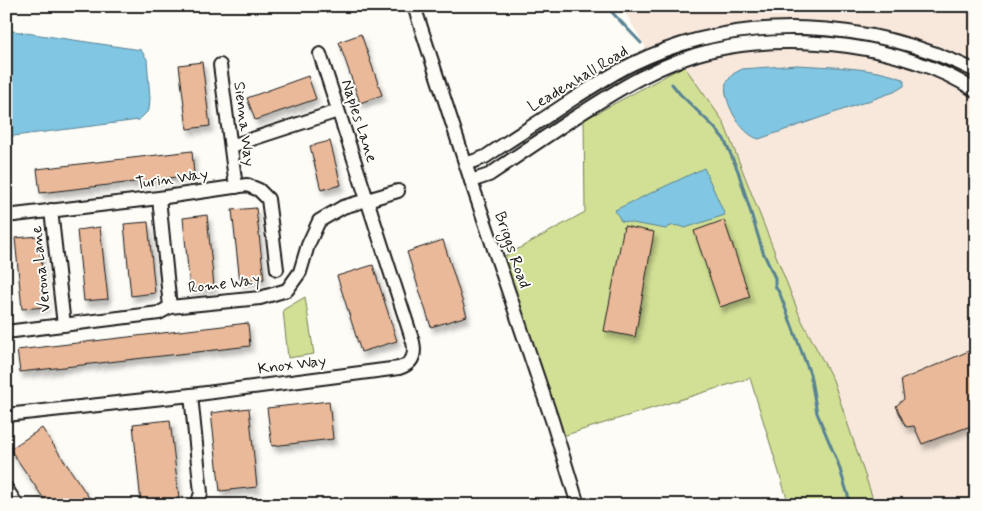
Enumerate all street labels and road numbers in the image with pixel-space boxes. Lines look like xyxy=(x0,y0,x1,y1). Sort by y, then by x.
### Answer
street label: Leadenhall Road xyxy=(524,41,632,117)
street label: Naples Lane xyxy=(336,77,382,165)
street label: Sienna Way xyxy=(228,80,260,168)
street label: Turin Way xyxy=(134,164,210,194)
street label: Briggs Road xyxy=(488,209,535,292)
street label: Verona Lane xyxy=(26,224,56,313)
street label: Rome Way xyxy=(187,269,261,299)
street label: Knox Way xyxy=(257,350,327,380)

